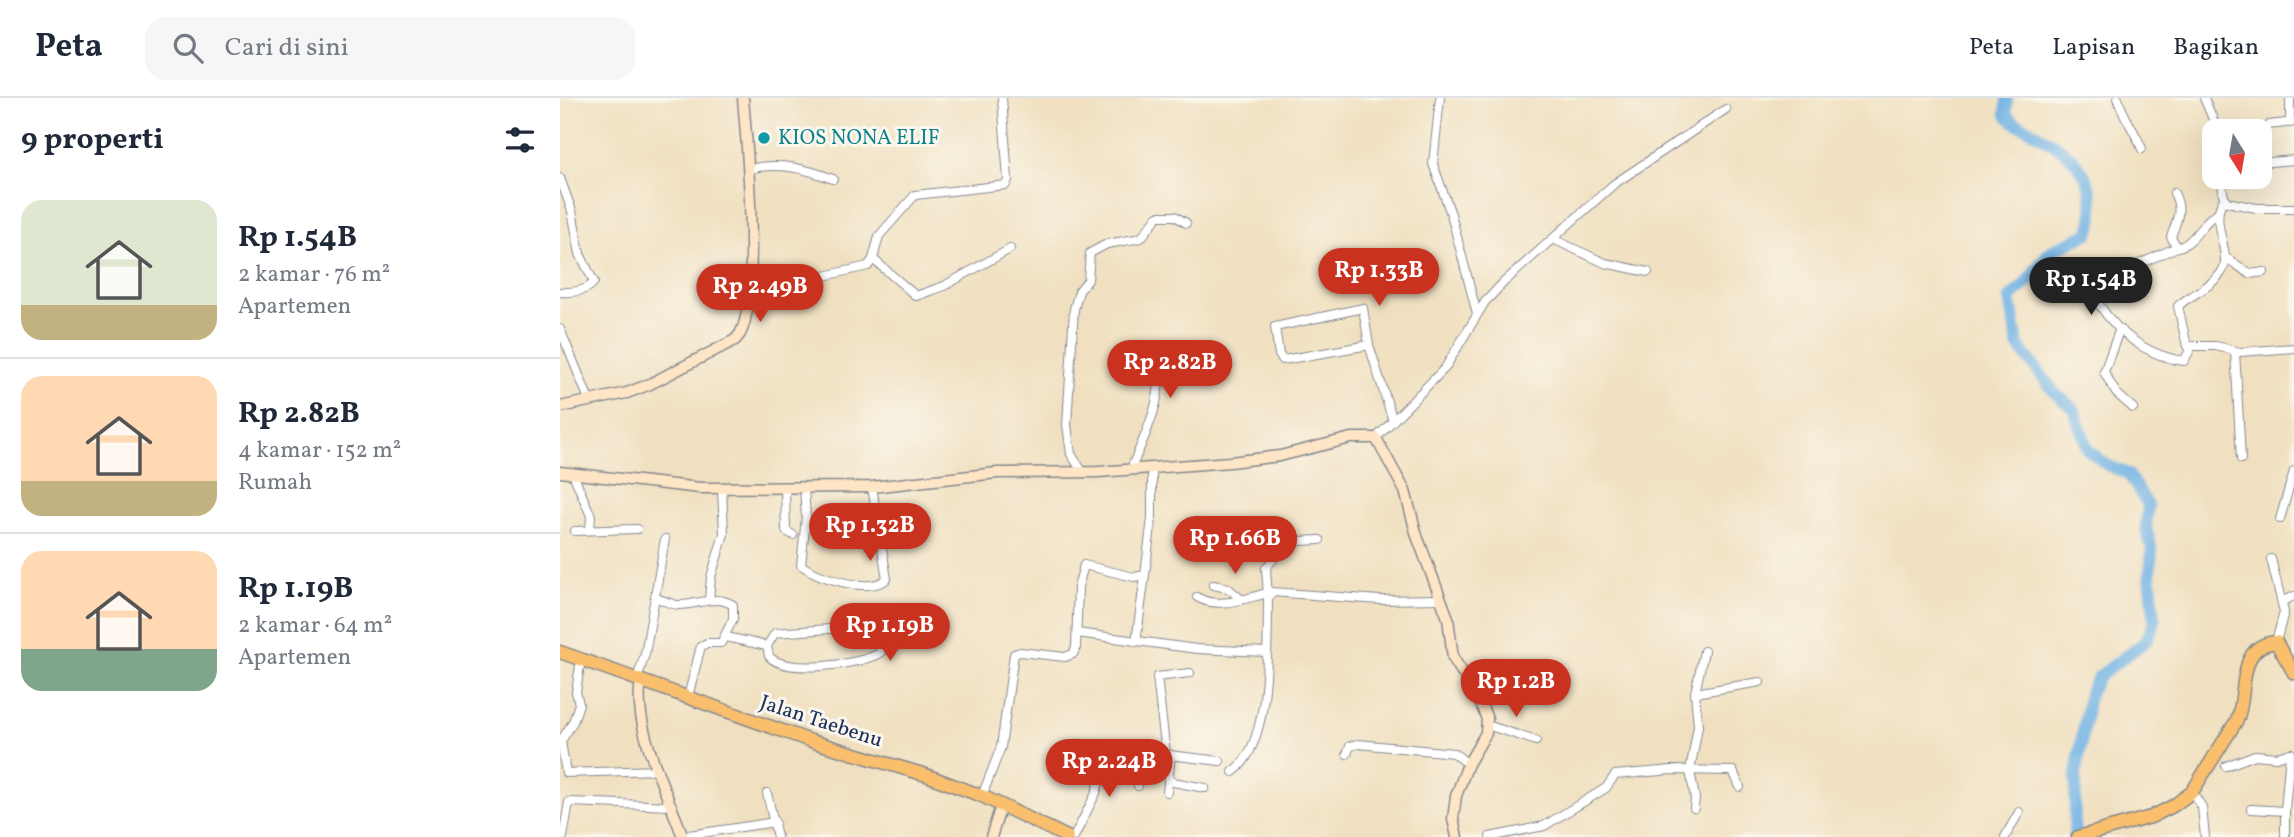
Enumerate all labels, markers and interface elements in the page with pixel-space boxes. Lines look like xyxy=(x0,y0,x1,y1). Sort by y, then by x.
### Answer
search box xyxy=(145,17,635,80)
text: Peta xyxy=(35,25,103,71)
icon: search xyxy=(169,29,207,67)
text: Cari di sini xyxy=(225,30,349,66)
text: Peta xyxy=(1969,31,2014,65)
text: Lapisan xyxy=(2052,31,2135,65)
text: Bagikan xyxy=(2173,31,2259,65)
text: 9 properti xyxy=(21,119,164,161)
north arrow xyxy=(2202,119,2272,189)
map controls xyxy=(2202,119,2272,189)
icon: filters xyxy=(501,121,539,159)
place label: KIOS NONA ELIF xyxy=(778,124,940,153)
marker: KIOS NONA ELIF xyxy=(756,130,772,146)
text: Rp 1.54B xyxy=(238,217,357,259)
icon: home xyxy=(77,228,161,312)
pin: Rp 1.33B xyxy=(1307,248,1451,308)
text: Rp 1.33B xyxy=(1334,255,1424,287)
pin: Rp 1.54B xyxy=(2019,258,2163,317)
text: 2 kamar · 76 m² xyxy=(238,259,390,291)
pin: Rp 2.49B xyxy=(688,264,832,324)
text: Rp 1.54B xyxy=(2045,264,2137,296)
text: Rp 2.49B xyxy=(712,271,808,303)
text: Apartemen xyxy=(238,291,351,323)
pin: Rp 2.82B xyxy=(1098,341,1242,400)
text: Rp 2.82B xyxy=(1123,347,1217,379)
text: Rp 2.82B xyxy=(238,393,360,435)
icon: home xyxy=(77,404,161,488)
text: 4 kamar · 152 m² xyxy=(238,435,401,467)
text: Rumah xyxy=(238,467,312,499)
pin: Rp 1.32B xyxy=(798,504,942,563)
text: Rp 1.32B xyxy=(825,510,915,542)
pin: Rp 1.66B xyxy=(1163,517,1307,576)
text: Rp 1.66B xyxy=(1189,523,1281,555)
text: Rp 1.19B xyxy=(238,568,353,610)
icon: home xyxy=(77,579,161,663)
pin: Rp 1.19B xyxy=(818,603,962,663)
text: 2 kamar · 64 m² xyxy=(238,610,392,642)
text: Rp 1.19B xyxy=(846,610,934,642)
text: Apartemen xyxy=(238,642,351,674)
pin: Rp 1.2B xyxy=(1451,660,1581,719)
text: Rp 1.2B xyxy=(1477,666,1555,698)
street label: Jalan Taebenu xyxy=(756,689,886,755)
pin: Rp 2.24B xyxy=(1037,740,1181,799)
text: Rp 2.24B xyxy=(1062,746,1156,778)

